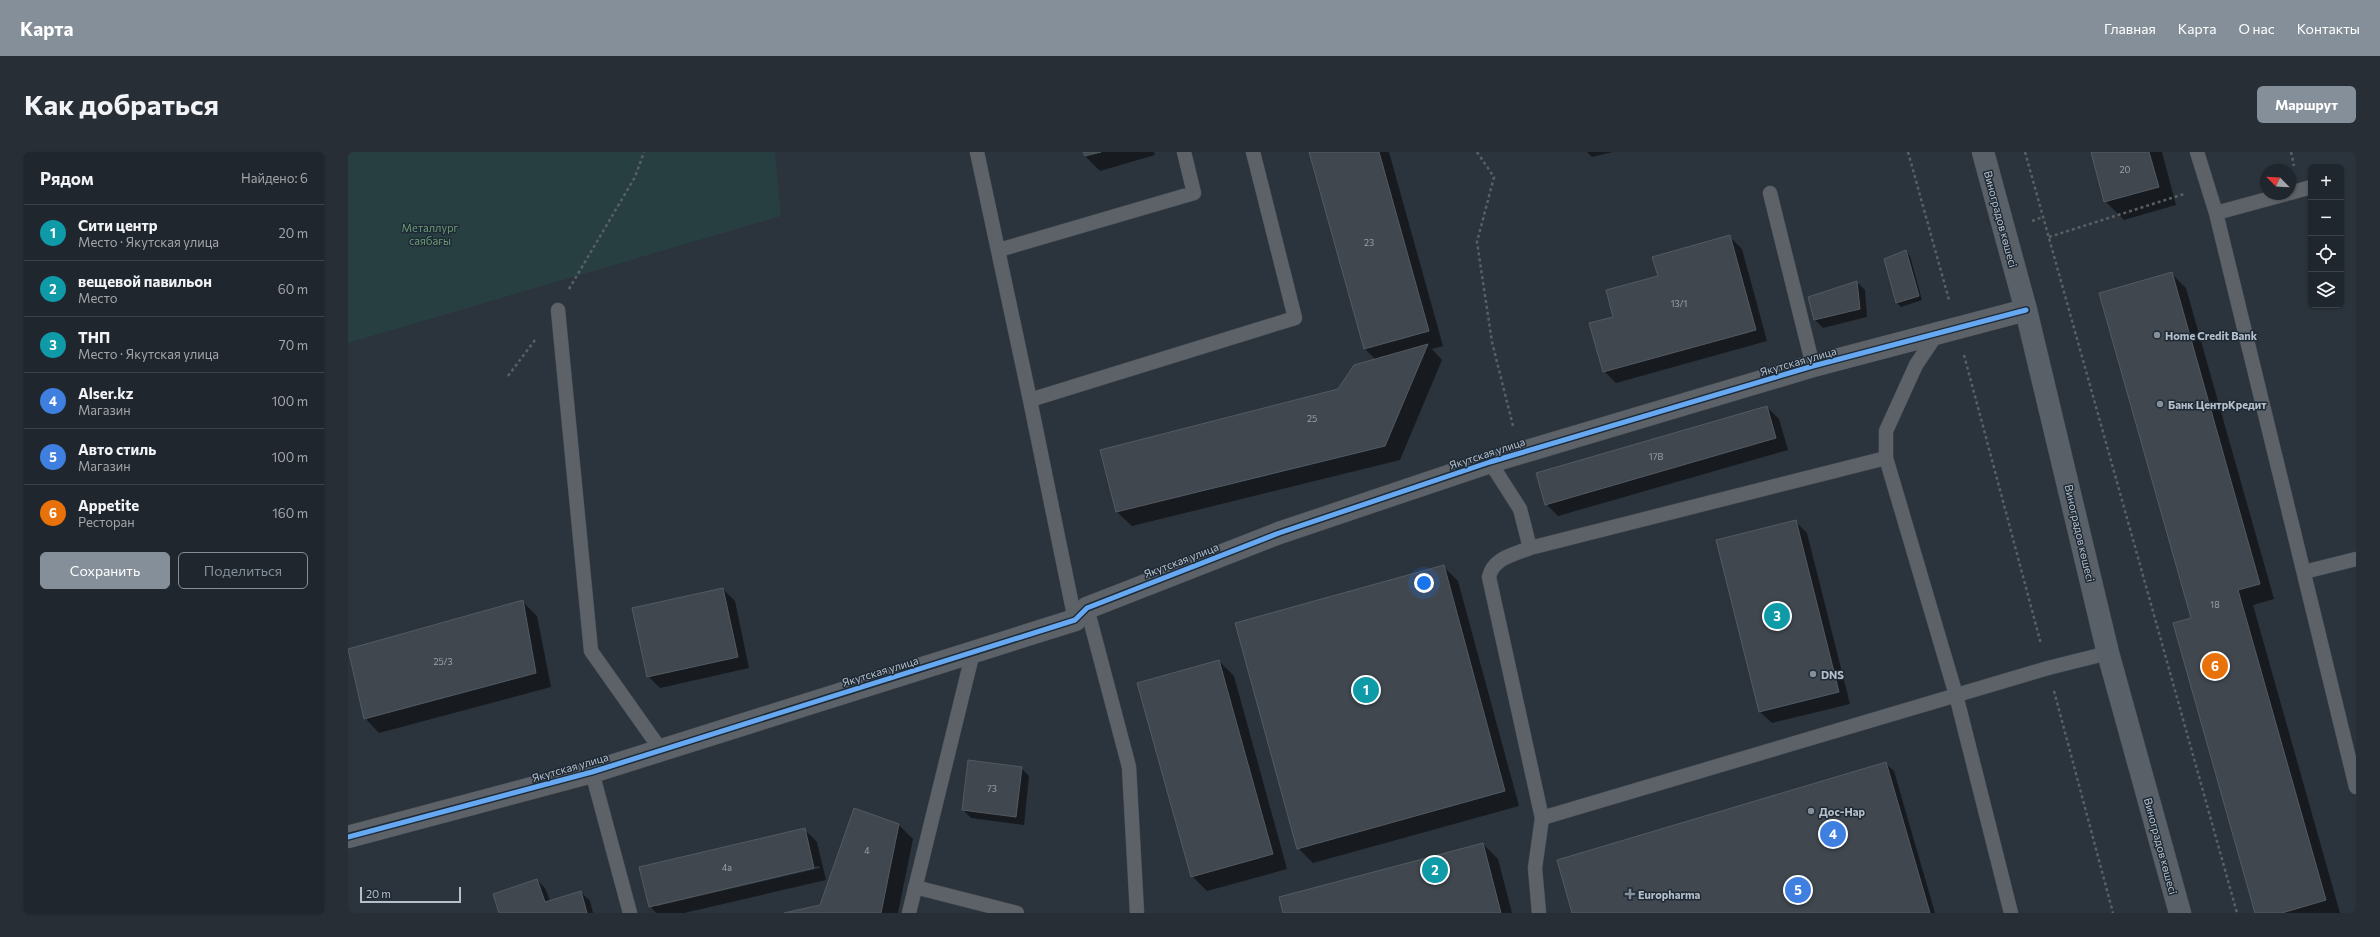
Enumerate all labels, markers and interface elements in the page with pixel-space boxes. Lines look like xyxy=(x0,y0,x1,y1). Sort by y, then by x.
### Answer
text: Карта xyxy=(20,17,73,40)
text: Главная xyxy=(2104,20,2156,37)
text: Карта xyxy=(2178,20,2216,37)
text: О нас xyxy=(2238,20,2275,37)
text: Контакты xyxy=(2297,20,2360,37)
button: Маршрут xyxy=(2257,86,2356,123)
text: Как добраться xyxy=(24,87,219,121)
house number: 20 xyxy=(2120,164,2131,175)
north arrow xyxy=(2260,164,2296,200)
map controls xyxy=(2308,164,2344,308)
button: + xyxy=(2308,164,2344,200)
text: Рядом xyxy=(40,168,94,189)
street label: Виноградов көшесі xyxy=(1982,169,2020,269)
text: Найдено: 6 xyxy=(241,170,308,186)
button: − xyxy=(2308,200,2344,236)
text: Сити центр xyxy=(78,216,158,234)
park label: Металлург саябағы xyxy=(402,221,459,247)
text: 1 xyxy=(50,225,56,241)
text: 20 m xyxy=(279,225,308,241)
text: Место · Якутская улица xyxy=(78,234,219,250)
button: locate xyxy=(2308,236,2344,272)
house number: 23 xyxy=(1364,237,1374,248)
text: вещевой павильон xyxy=(78,272,212,290)
button: layers xyxy=(2308,272,2344,308)
text: 2 xyxy=(49,281,57,297)
text: 60 m xyxy=(278,281,308,297)
text: Место xyxy=(78,290,118,306)
house number: 13/1 xyxy=(1671,298,1687,309)
text: ТНП xyxy=(78,328,110,346)
place label: Home Credit Bank xyxy=(2165,329,2258,342)
marker: Home Credit Bank xyxy=(2152,330,2162,340)
text: 3 xyxy=(49,337,57,353)
text: 70 m xyxy=(279,337,308,353)
street label: Якутская улица xyxy=(1758,344,1838,378)
text: Место · Якутская улица xyxy=(78,346,219,362)
text: Alser.kz xyxy=(78,384,134,402)
text: 4 xyxy=(49,393,57,409)
text: 100 m xyxy=(272,393,308,409)
place label: Банк ЦентрКредит xyxy=(2168,398,2267,411)
marker: Банк ЦентрКредит xyxy=(2155,399,2165,409)
text: Магазин xyxy=(78,402,131,418)
house number: 25 xyxy=(1307,413,1317,424)
street label: Якутская улица xyxy=(1447,435,1527,471)
text: Авто стиль xyxy=(78,440,156,458)
text: 5 xyxy=(49,449,57,465)
text: 100 m xyxy=(272,449,308,465)
house number: 17В xyxy=(1649,451,1663,462)
text: Магазин xyxy=(78,458,131,474)
street label: Виноградов көшесі xyxy=(2062,483,2098,583)
text: Appetite xyxy=(78,496,139,514)
text: 6 xyxy=(49,505,57,521)
text: 160 m xyxy=(272,505,308,521)
text: Ресторан xyxy=(78,514,135,530)
street label: Якутская улица xyxy=(1142,540,1220,580)
button: Сохранить xyxy=(40,552,170,589)
button: Поделиться xyxy=(178,552,308,589)
your location xyxy=(1414,573,1434,593)
house number: 18 xyxy=(2210,599,2220,610)
pin: 3 xyxy=(1764,601,1790,631)
pin: 6 xyxy=(2202,651,2228,681)
street label: Якутская улица xyxy=(840,653,920,689)
house number: 25/3 xyxy=(433,656,453,667)
place label: DNS xyxy=(1821,668,1844,681)
marker: DNS xyxy=(1808,669,1818,679)
pin: 1 xyxy=(1353,675,1379,705)
street label: Якутская улица xyxy=(530,750,610,784)
house number: 73 xyxy=(987,783,997,794)
street label: Виноградов көшесі xyxy=(2142,796,2180,896)
place label: Дос-Нар xyxy=(1819,805,1865,818)
marker: Дос-Нар xyxy=(1806,806,1816,816)
pin: 4 xyxy=(1820,819,1846,849)
house number: 4 xyxy=(864,845,870,856)
pin: 2 xyxy=(1422,855,1448,885)
house number: 4а xyxy=(722,862,732,873)
pin: 5 xyxy=(1785,875,1811,905)
scale bar xyxy=(360,885,461,904)
text: 20 m xyxy=(366,887,391,900)
place label: Europharma xyxy=(1638,888,1701,901)
marker: Europharma xyxy=(1625,889,1635,899)

